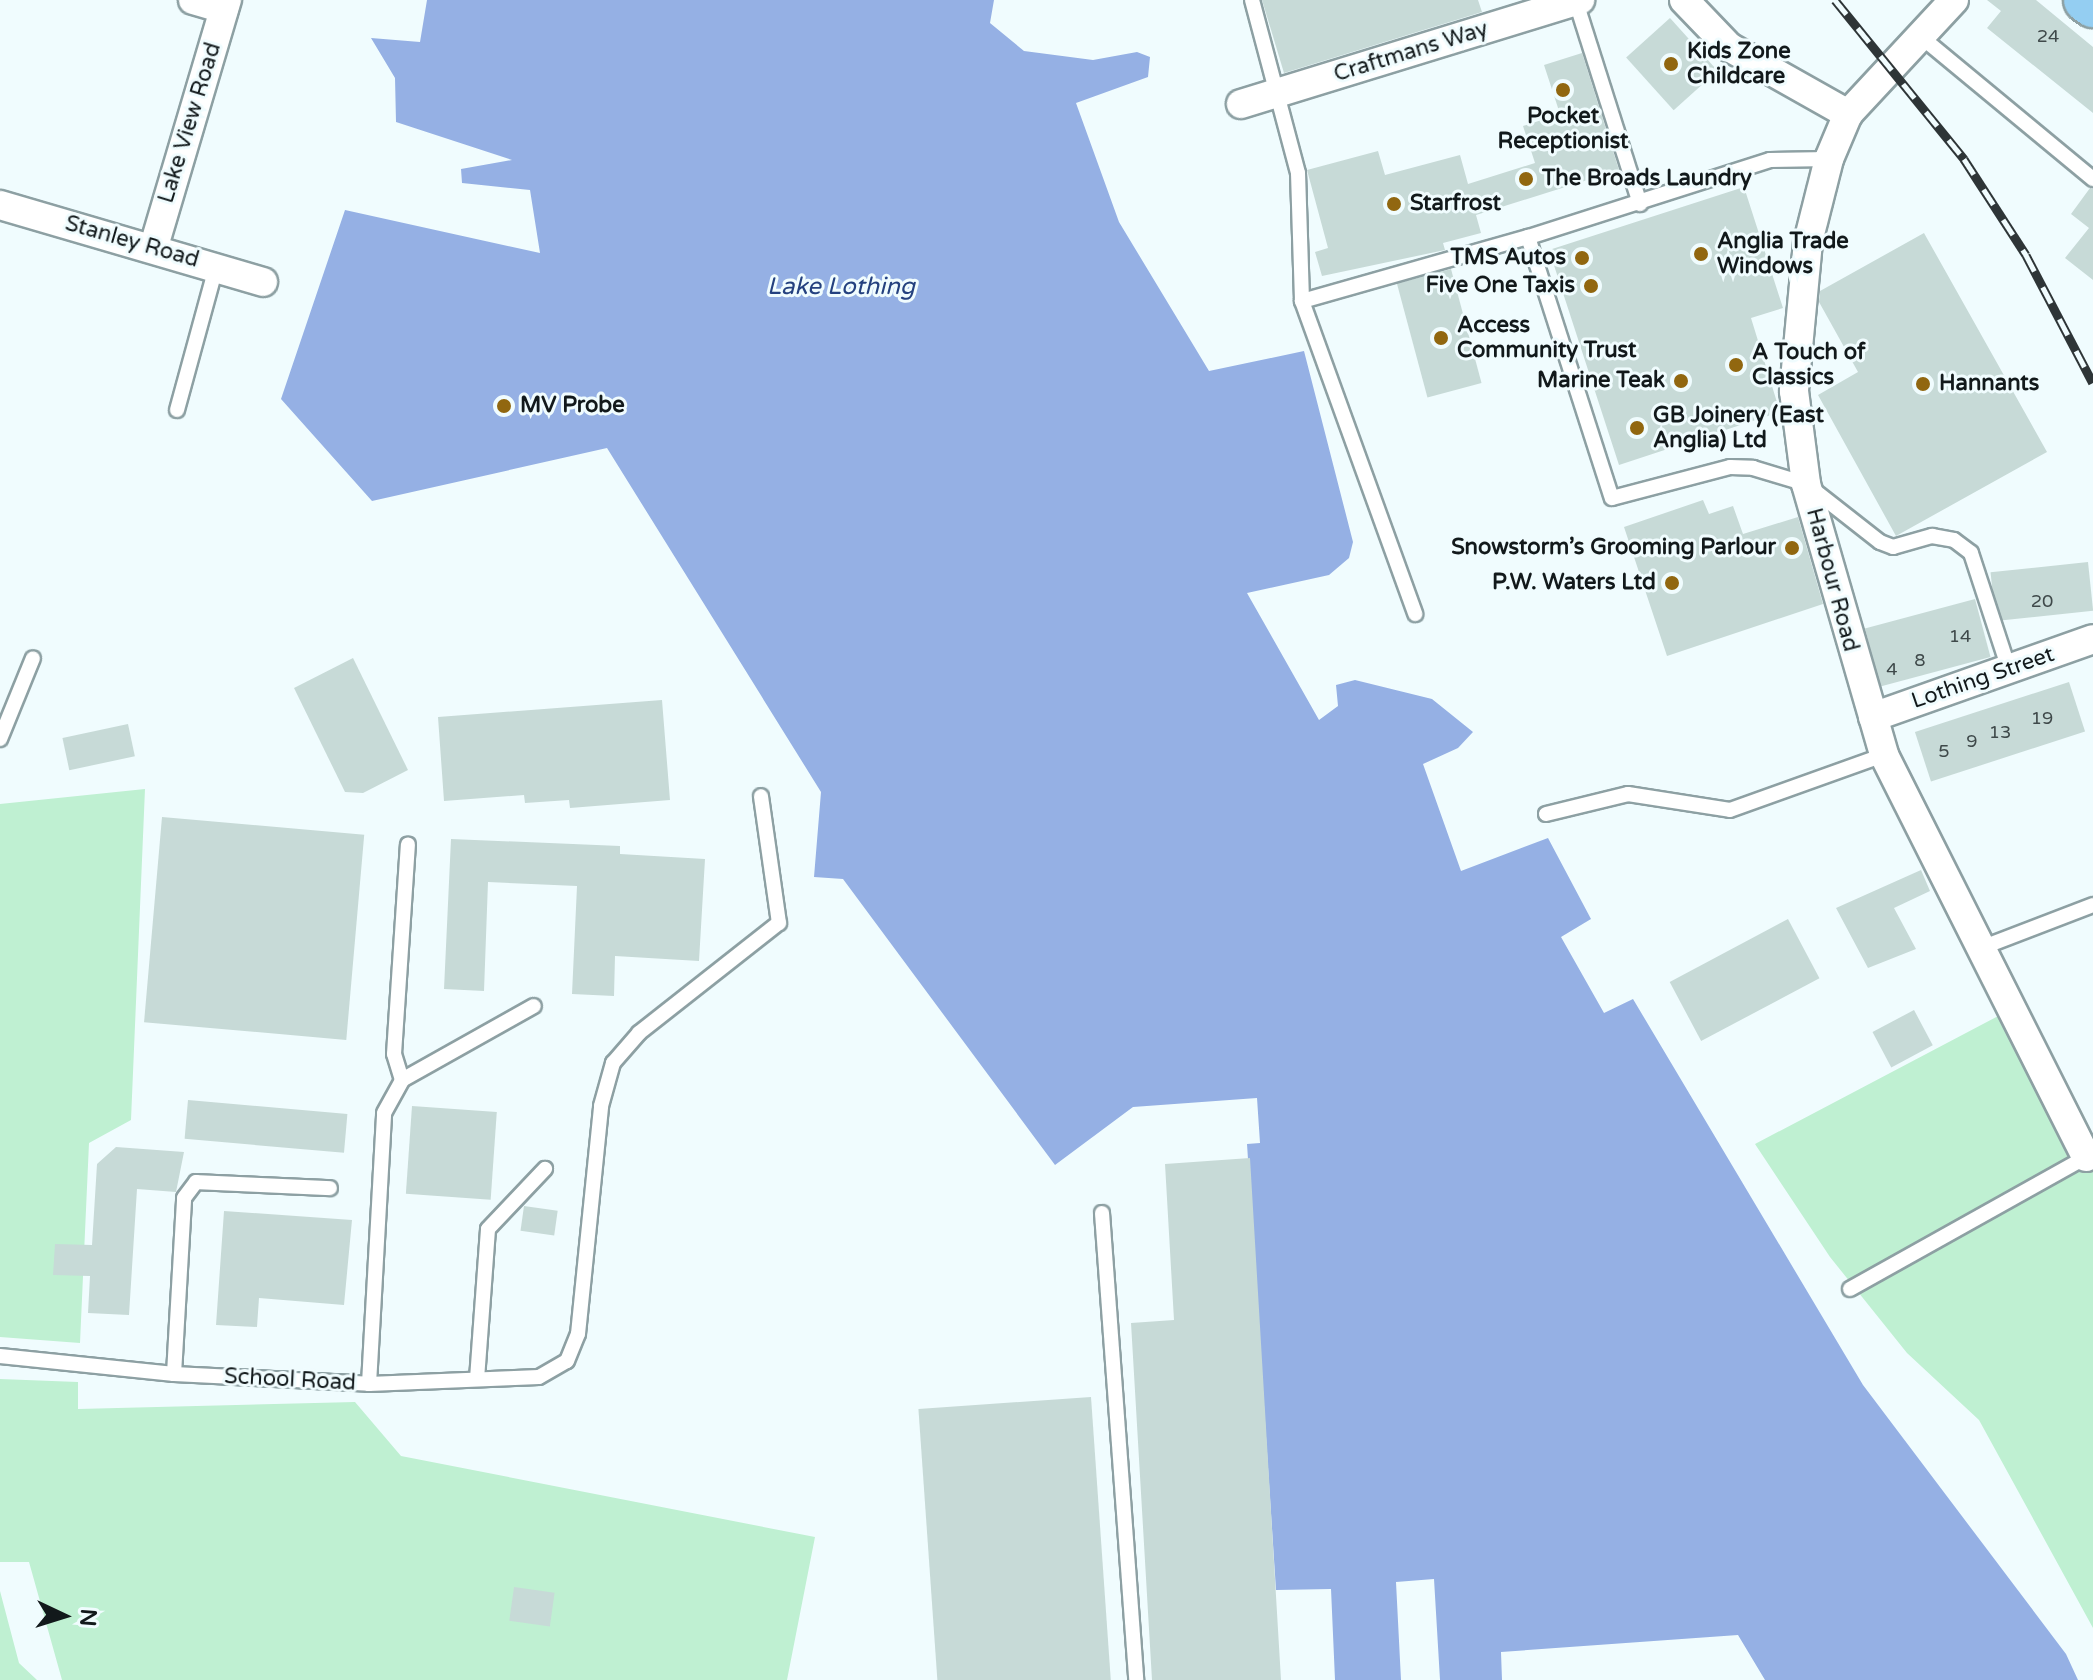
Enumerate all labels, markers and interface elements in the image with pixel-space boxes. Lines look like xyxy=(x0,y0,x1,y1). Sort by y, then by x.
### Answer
street label: Craftmans Way xyxy=(1331,16,1491,88)
house number: 24 xyxy=(2037,25,2059,47)
place label: Kids Zone Childcare xyxy=(1687,38,1791,90)
street label: Lake View Road xyxy=(153,40,227,206)
marker: Kids Zone Childcare xyxy=(1662,55,1680,73)
marker: Pocket Receptionist xyxy=(1554,81,1572,99)
place label: Pocket Receptionist xyxy=(1497,103,1629,154)
place label: The Broads Laundry xyxy=(1542,166,1752,192)
marker: The Broads Laundry xyxy=(1517,170,1535,188)
place label: Starfrost xyxy=(1410,191,1501,217)
marker: Starfrost xyxy=(1385,195,1403,213)
street label: Stanley Road xyxy=(62,210,202,274)
place label: Anglia Trade Windows xyxy=(1717,228,1849,280)
place label: TMS Autos xyxy=(1450,245,1566,271)
marker: Anglia Trade Windows xyxy=(1692,245,1710,263)
marker: TMS Autos xyxy=(1573,249,1591,267)
water label: Lake Lothing xyxy=(767,273,915,301)
place label: Five One Taxis xyxy=(1426,273,1575,299)
marker: Five One Taxis xyxy=(1582,277,1600,295)
place label: Access Community Trust xyxy=(1457,312,1636,364)
marker: Access Community Trust xyxy=(1432,329,1450,347)
place label: A Touch of Classics xyxy=(1752,339,1865,390)
marker: A Touch of Classics xyxy=(1727,356,1745,374)
place label: Marine Teak xyxy=(1537,368,1665,394)
place label: Hannants xyxy=(1939,371,2039,397)
marker: Marine Teak xyxy=(1672,372,1690,390)
marker: Hannants xyxy=(1914,375,1932,393)
place label: MV Probe xyxy=(520,393,625,419)
marker: MV Probe xyxy=(495,397,513,415)
place label: GB Joinery (East Anglia) Ltd xyxy=(1653,402,1824,454)
marker: GB Joinery (East Anglia) Ltd xyxy=(1628,419,1646,437)
street label: Harbour Road xyxy=(1800,505,1864,655)
place label: Snowstorm’s Grooming Parlour xyxy=(1451,535,1776,561)
marker: Snowstorm’s Grooming Parlour xyxy=(1783,539,1801,557)
place label: P.W. Waters Ltd xyxy=(1492,570,1656,596)
marker: P.W. Waters Ltd xyxy=(1663,574,1681,592)
house number: 20 xyxy=(2031,590,2053,612)
house number: 14 xyxy=(1949,625,1971,647)
street label: Lothing Street xyxy=(1908,641,2058,715)
house number: 8 xyxy=(1914,649,1926,671)
house number: 4 xyxy=(1886,658,1898,680)
house number: 19 xyxy=(2031,707,2053,729)
house number: 13 xyxy=(1989,721,2011,743)
house number: 9 xyxy=(1966,730,1978,752)
house number: 5 xyxy=(1938,740,1950,762)
street label: School Road xyxy=(223,1363,357,1397)
north arrow xyxy=(24,1576,104,1656)
text: N xyxy=(74,1608,102,1627)

